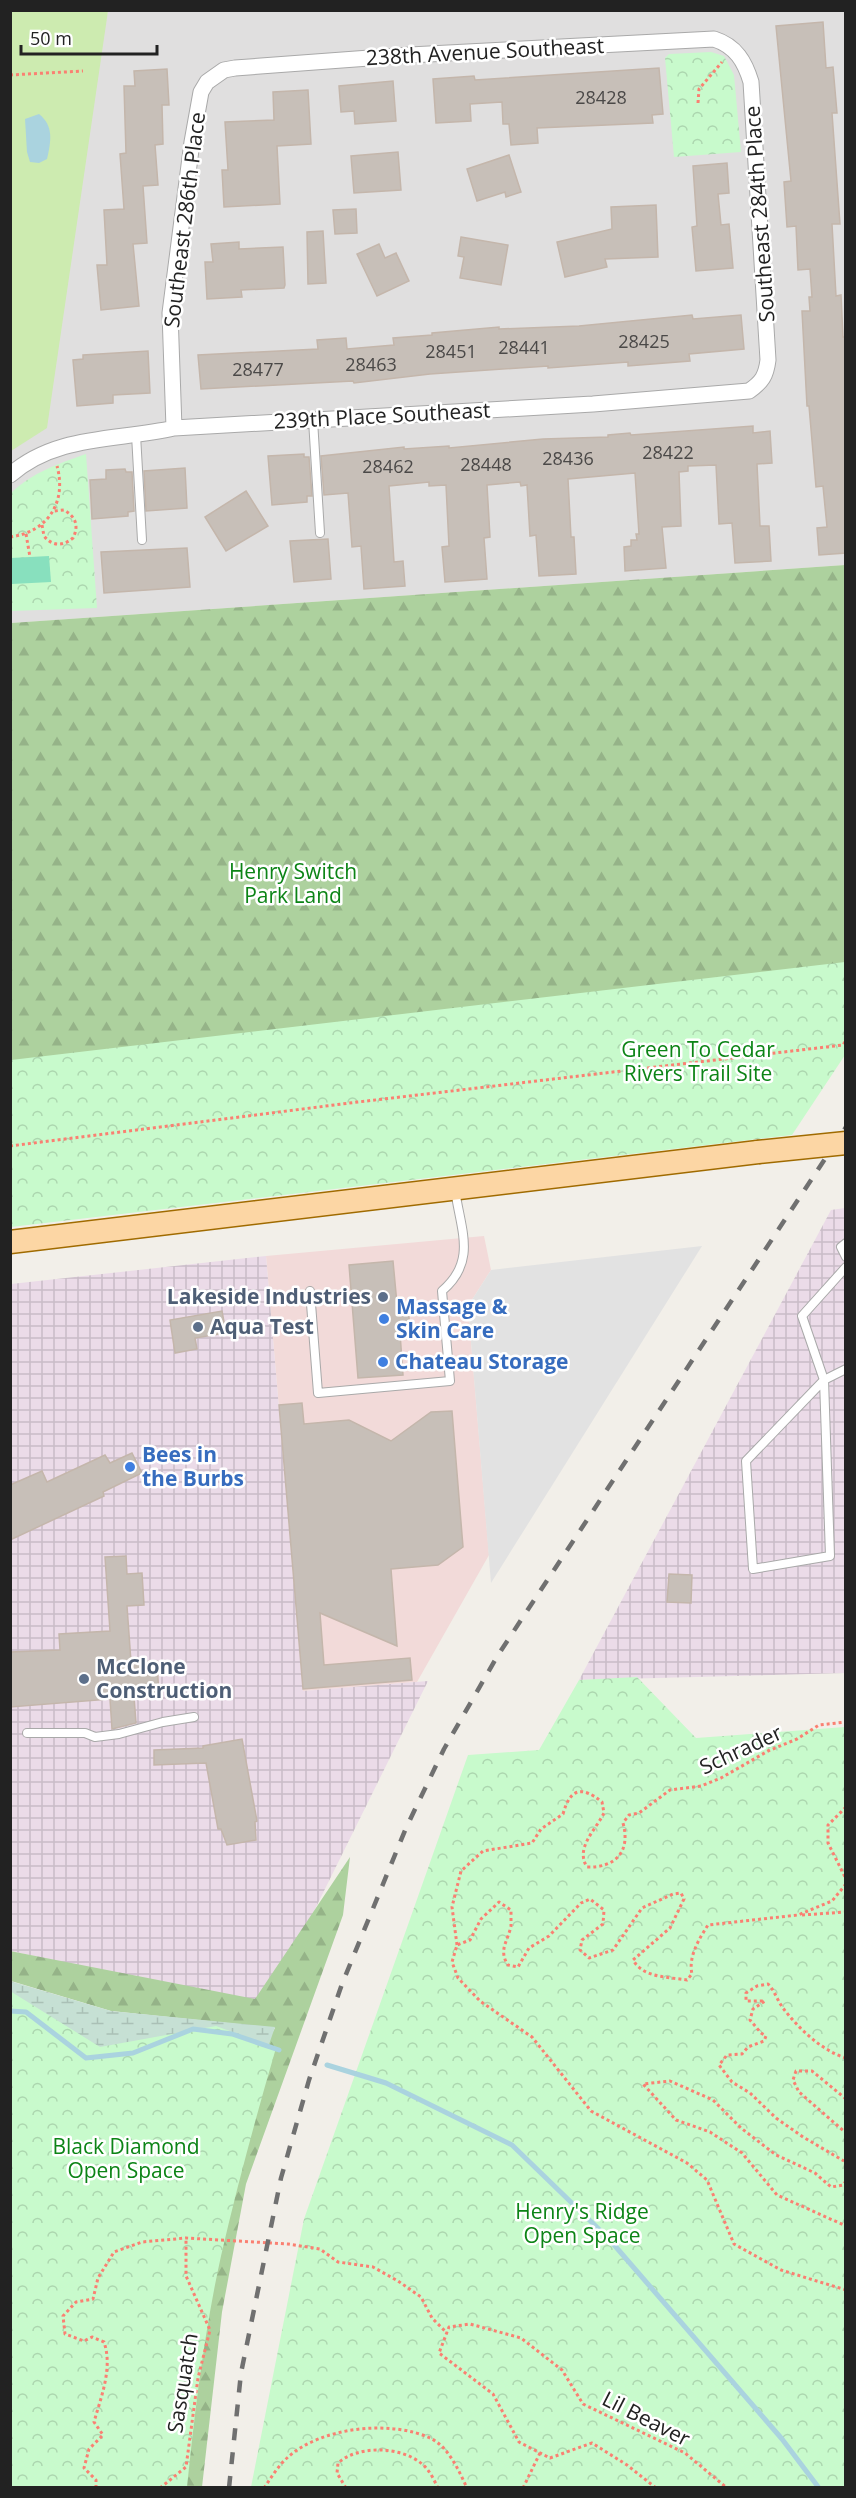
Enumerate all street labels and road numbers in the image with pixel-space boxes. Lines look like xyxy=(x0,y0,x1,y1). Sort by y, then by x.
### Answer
street label: 238th Avenue Southeast xyxy=(365,31,605,71)
street label: Southeast 284th Place xyxy=(737,105,781,323)
street label: Southeast 286th Place xyxy=(157,110,211,329)
street label: 239th Place Southeast xyxy=(273,395,491,435)
street label: Schrader xyxy=(695,1718,787,1780)
street label: Sasquatch xyxy=(160,2331,204,2435)
street label: Lil Beaver xyxy=(598,2384,695,2452)

